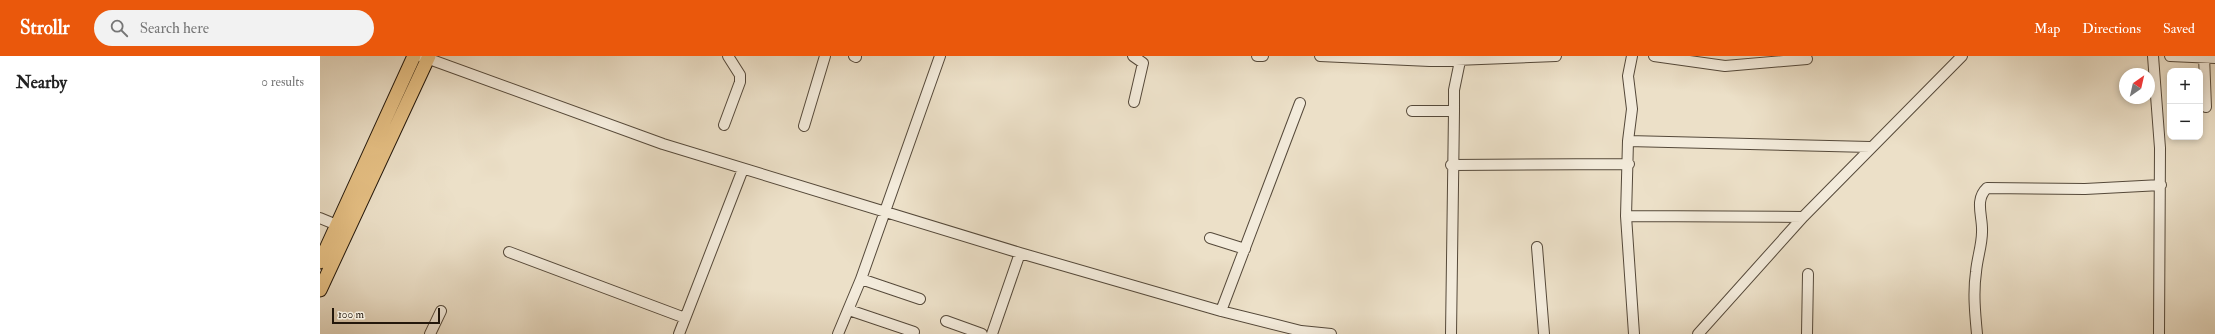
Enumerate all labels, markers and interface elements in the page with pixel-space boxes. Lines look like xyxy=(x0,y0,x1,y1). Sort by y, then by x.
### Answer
search box xyxy=(94,10,374,46)
text: Strollr xyxy=(20,16,70,40)
icon: search xyxy=(108,17,130,39)
text: Search here xyxy=(140,19,209,38)
text: Map xyxy=(2034,20,2060,37)
text: Directions xyxy=(2082,20,2141,37)
text: Saved xyxy=(2163,20,2195,37)
north arrow xyxy=(2119,68,2155,104)
map controls xyxy=(2167,68,2203,140)
button: + xyxy=(2167,68,2203,104)
text: Nearby xyxy=(16,72,67,93)
text: 0 results xyxy=(261,74,304,90)
button: − xyxy=(2167,104,2203,140)
scale bar xyxy=(332,306,440,325)
text: 100 m xyxy=(338,308,364,321)

